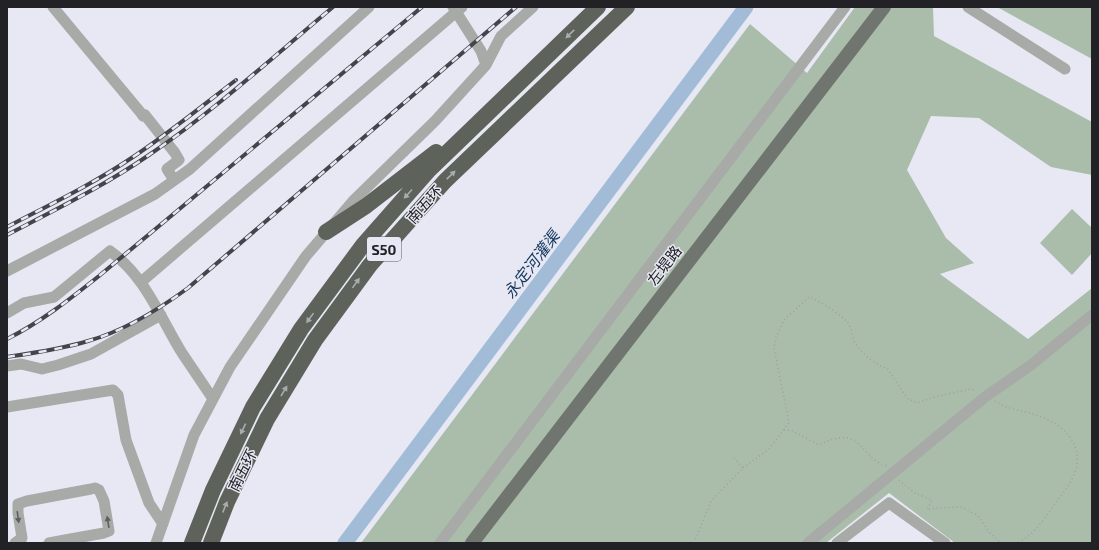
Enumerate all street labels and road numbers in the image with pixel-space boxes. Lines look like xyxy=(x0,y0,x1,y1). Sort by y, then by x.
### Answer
street label: 南五环 xyxy=(402,181,446,227)
road number: S50 xyxy=(367,237,401,261)
street label: 左堤路 xyxy=(643,242,685,288)
street label: 南五环 xyxy=(224,446,260,494)

